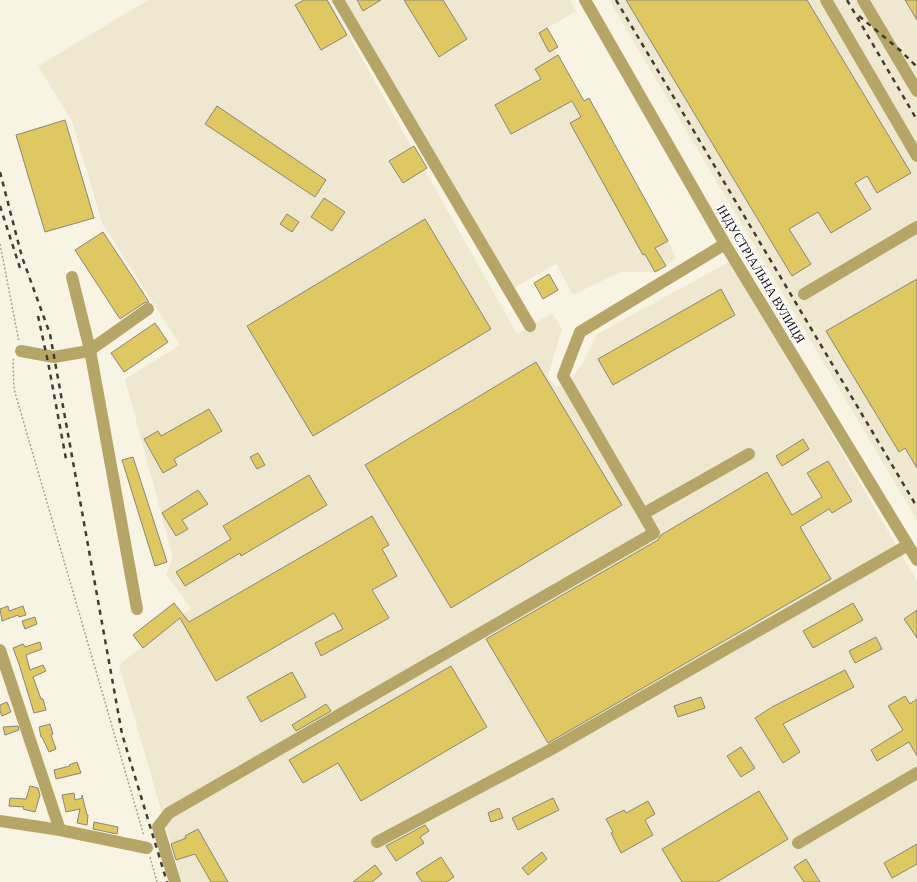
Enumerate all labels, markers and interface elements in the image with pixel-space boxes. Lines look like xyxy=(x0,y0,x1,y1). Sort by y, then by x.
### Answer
street label: ІНДУСТРІАЛЬНА ВУЛИЦЯ xyxy=(714,202,808,346)

